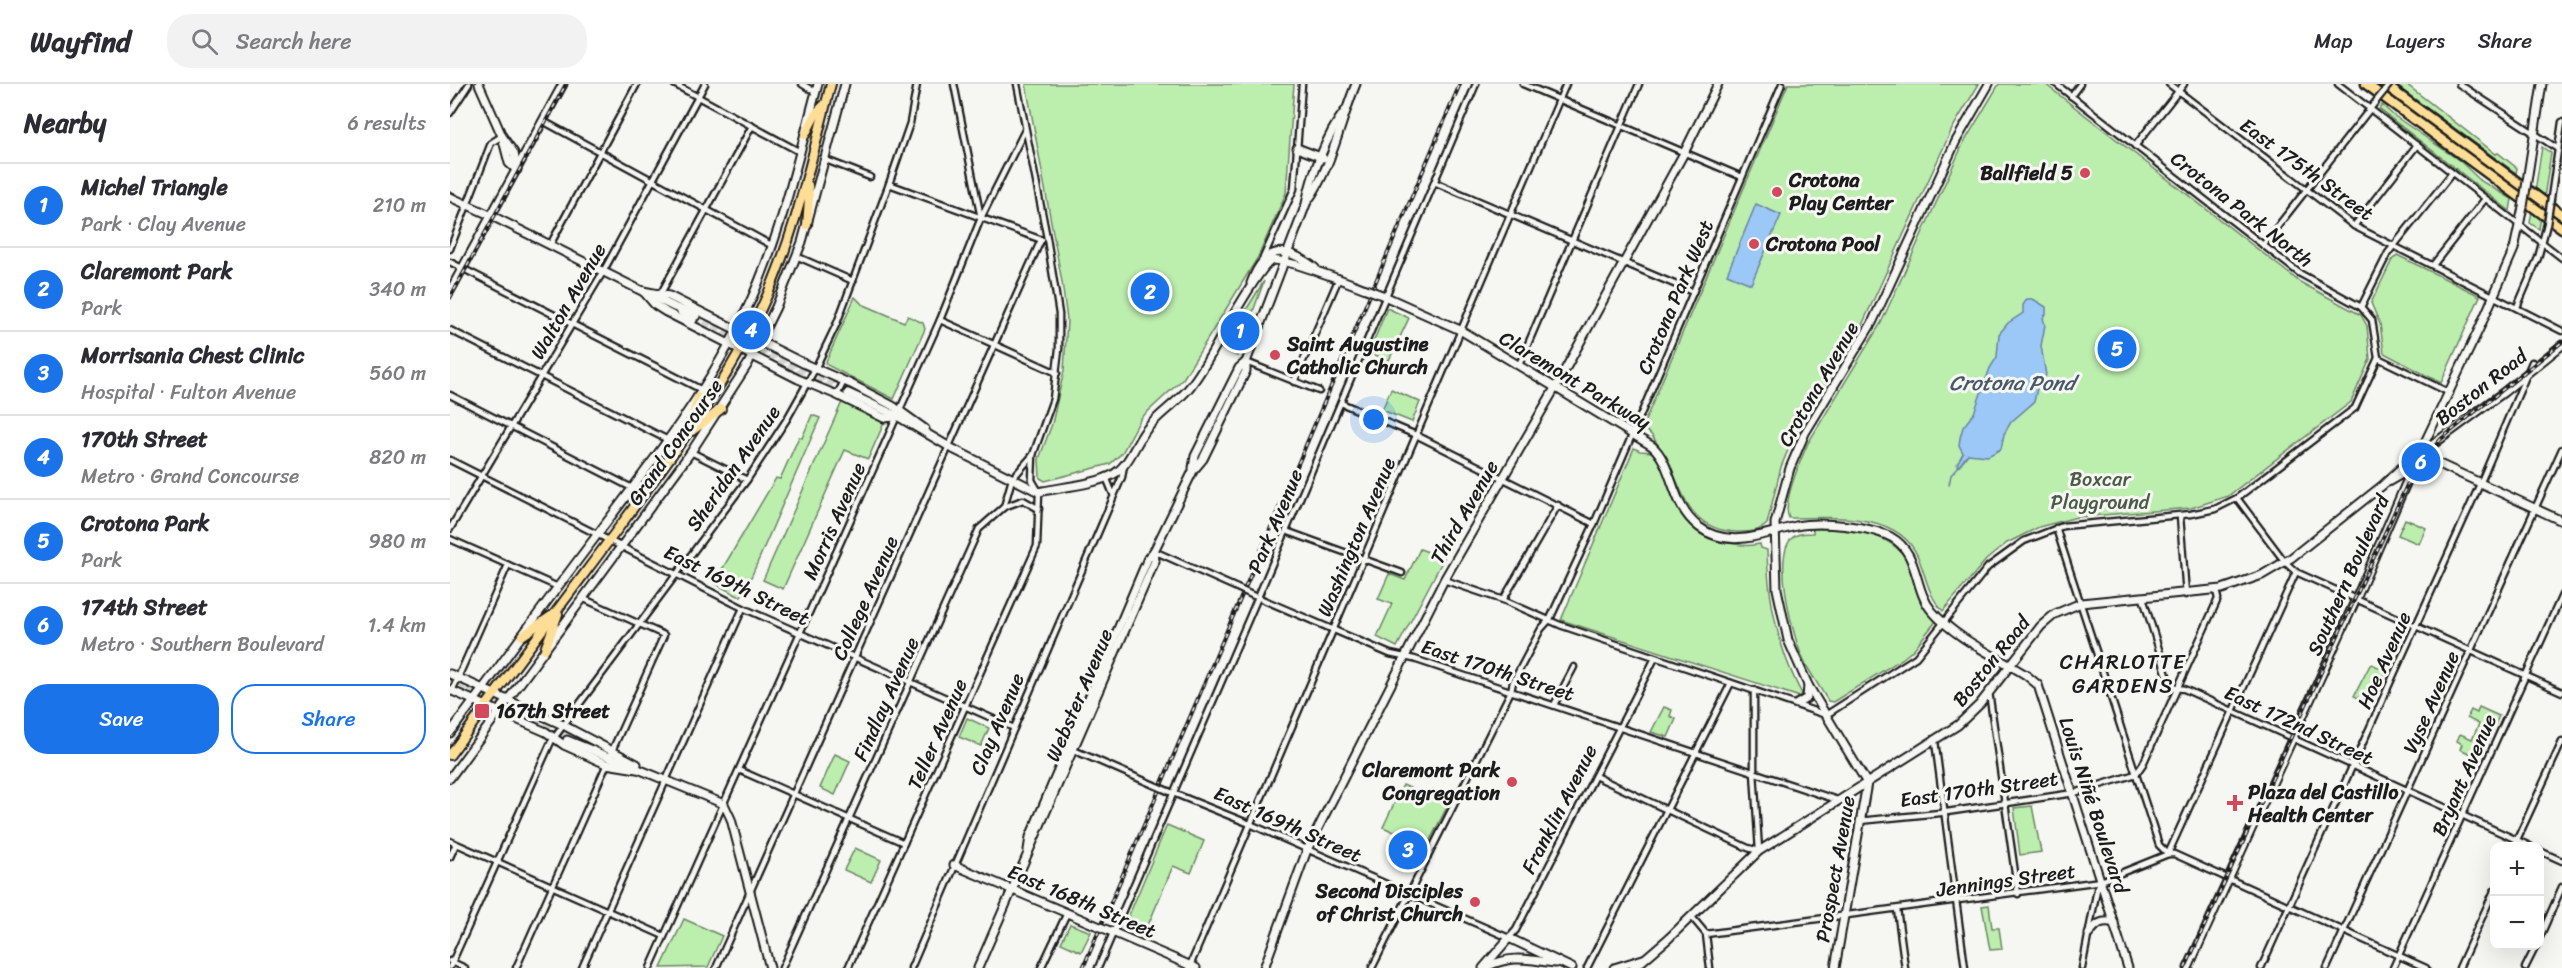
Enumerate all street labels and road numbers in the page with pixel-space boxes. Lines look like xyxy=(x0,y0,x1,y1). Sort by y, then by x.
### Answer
street label: East 175th Street xyxy=(2232,109,2382,230)
street label: Crotona Park North xyxy=(2162,142,2321,277)
street label: Crotona Park West xyxy=(1627,214,1724,380)
street label: Walton Avenue xyxy=(521,236,616,366)
street label: Crotona Avenue xyxy=(1768,315,1869,453)
street label: Claremont Parkway xyxy=(1492,321,1658,440)
street label: Boston Road xyxy=(2427,339,2536,435)
street label: Grand Concourse xyxy=(618,371,732,513)
street label: Sheridan Avenue xyxy=(677,398,790,539)
street label: Washington Avenue xyxy=(1307,452,1406,622)
street label: Third Avenue xyxy=(1420,453,1508,571)
street label: Morris Avenue xyxy=(793,457,876,586)
street label: Park Avenue xyxy=(1238,463,1313,579)
street label: Southern Boulevard xyxy=(2297,488,2400,662)
street label: College Avenue xyxy=(822,530,909,666)
street label: East 169th Street xyxy=(658,535,816,636)
street label: Hoe Avenue xyxy=(2347,606,2422,715)
street label: Boston Road xyxy=(1943,607,2040,715)
street label: Webster Avenue xyxy=(1036,623,1123,767)
street label: East 170th Street xyxy=(1417,629,1579,712)
street label: Findlay Avenue xyxy=(843,631,929,767)
street label: Vyse Avenue xyxy=(2393,645,2470,759)
street label: Clay Avenue xyxy=(960,668,1035,781)
street label: Teller Avenue xyxy=(897,673,978,795)
street label: East 172nd Street xyxy=(2218,676,2379,775)
street label: Bryant Avenue xyxy=(2422,708,2507,842)
street label: Louis Niñé Boulevard xyxy=(2049,712,2139,899)
street label: Franklin Avenue xyxy=(1512,738,1607,880)
street label: East 170th Street xyxy=(1898,761,2061,818)
street label: East 169th Street xyxy=(1208,776,1368,873)
street label: Prospect Avenue xyxy=(1805,793,1866,945)
street label: Jennings Street xyxy=(1933,853,2078,908)
street label: East 168th Street xyxy=(1002,854,1162,949)

